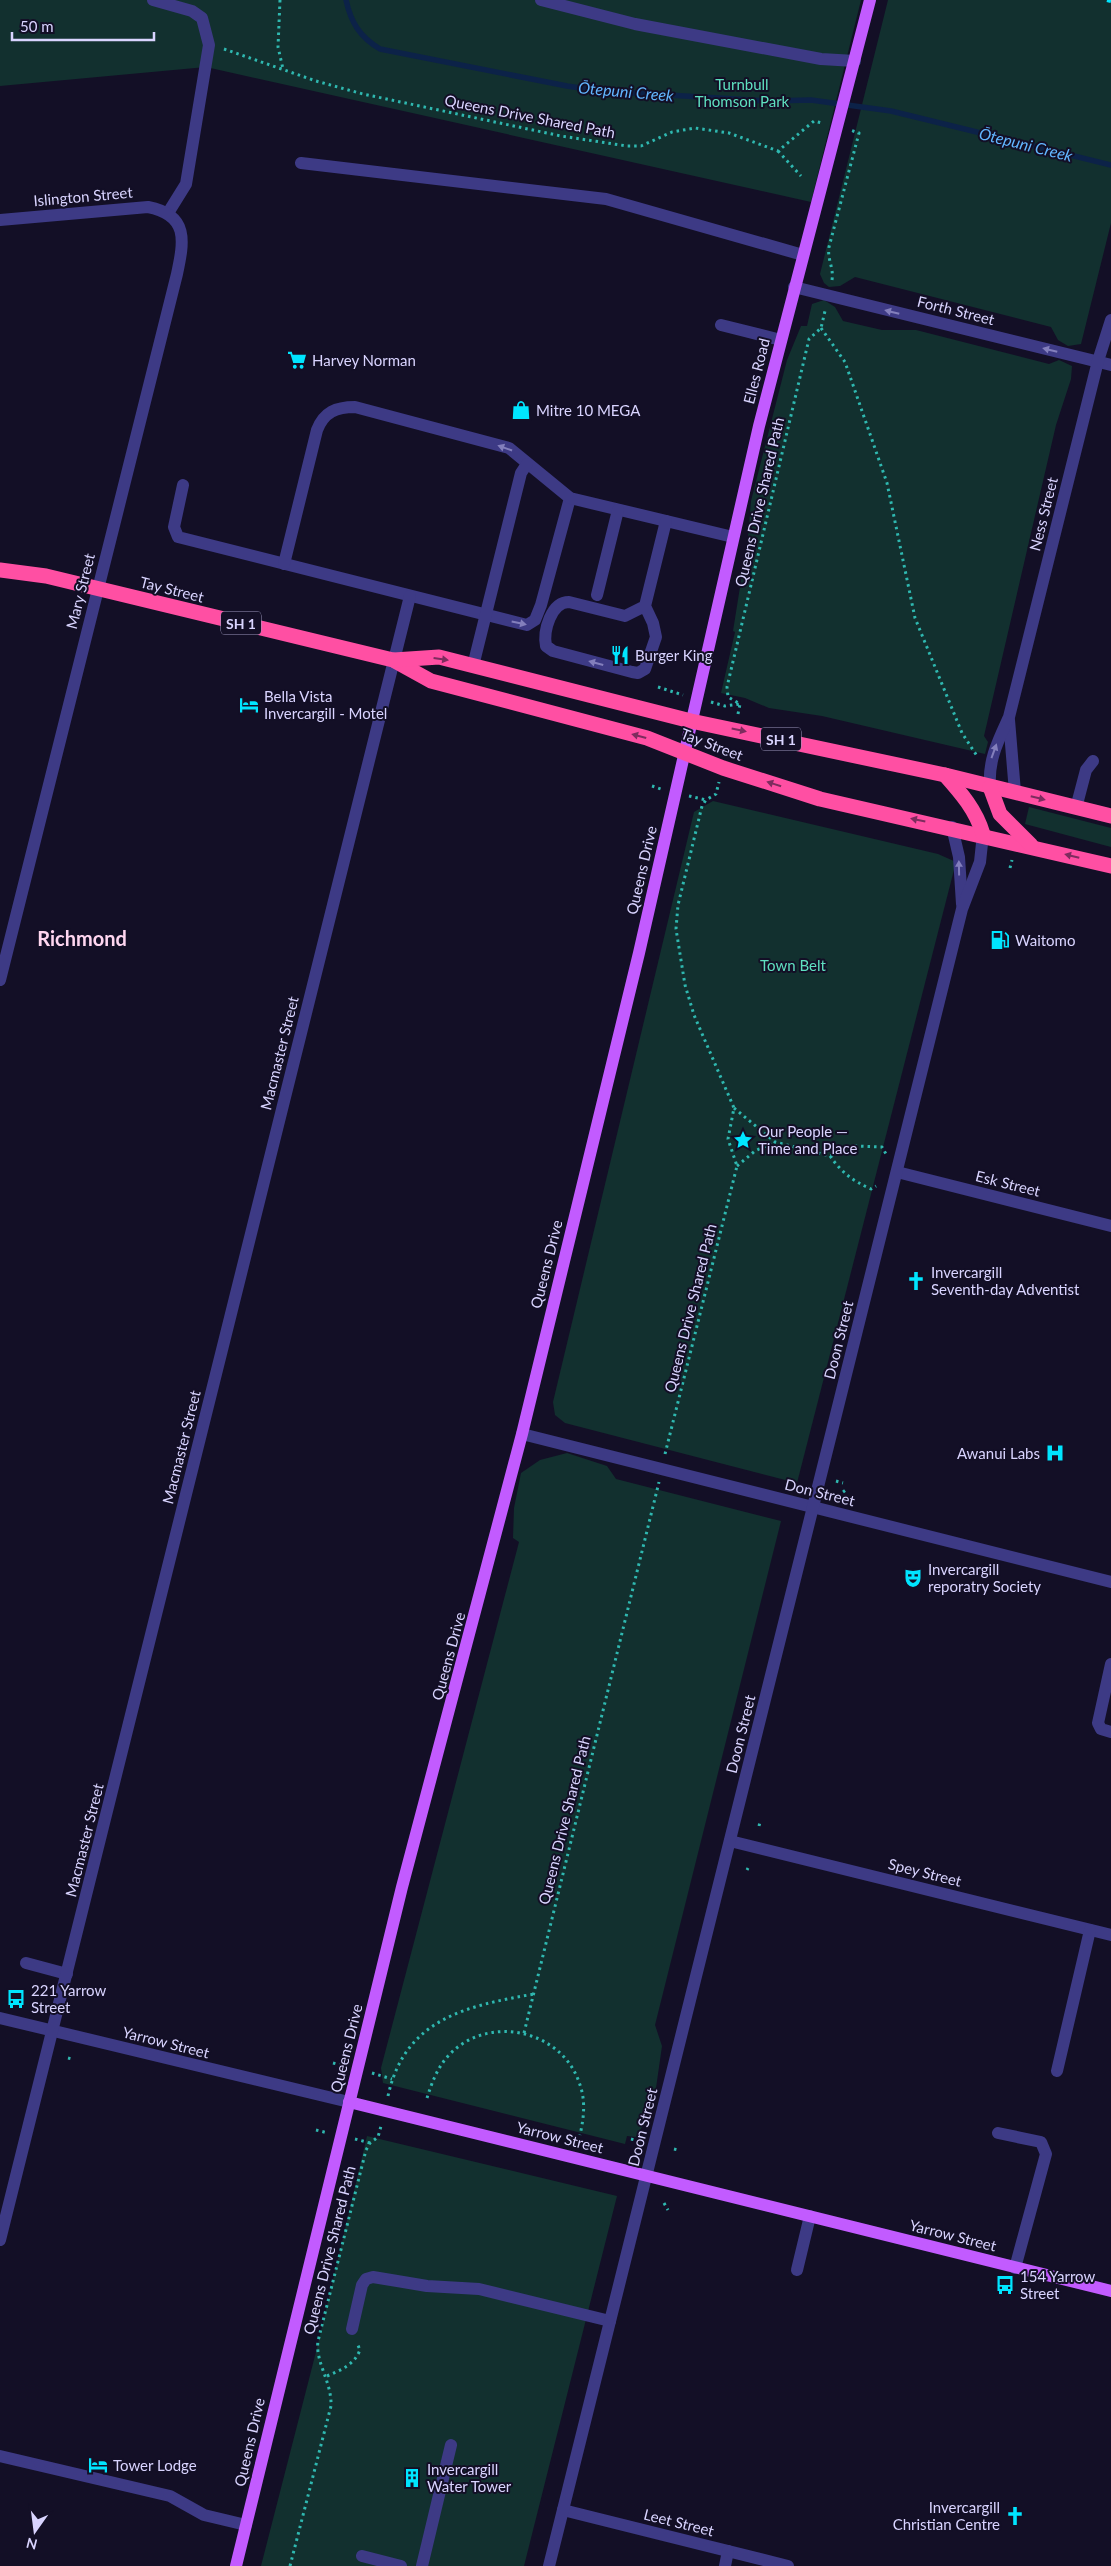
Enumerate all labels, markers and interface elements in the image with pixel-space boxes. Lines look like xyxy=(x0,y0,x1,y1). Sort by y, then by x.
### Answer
scale bar xyxy=(12,10,155,42)
text: 50 m xyxy=(20,17,54,35)
park label: Turnbull Thomson Park xyxy=(695,75,790,110)
water label: Ōtepuni Creek xyxy=(577,77,675,105)
street label: Queens Drive Shared Path xyxy=(443,91,617,141)
water label: Ōtepuni Creek xyxy=(977,123,1075,165)
street label: Islington Street xyxy=(33,183,134,209)
street label: Forth Street xyxy=(916,292,997,328)
one-way arrow xyxy=(885,308,900,316)
street label: Elles Road xyxy=(739,336,773,406)
one-way arrow xyxy=(1043,346,1058,354)
supermarket icon: Harvey Norman xyxy=(286,349,308,371)
place label: Harvey Norman xyxy=(312,351,416,369)
shop icon: Mitre 10 MEGA xyxy=(510,399,532,421)
place label: Mitre 10 MEGA xyxy=(536,401,641,419)
street label: Queens Drive Shared Path xyxy=(731,415,787,589)
one-way arrow xyxy=(498,444,513,451)
street label: Ness Street xyxy=(1025,475,1061,553)
street label: Mary Street xyxy=(62,551,98,631)
street label: Tay Street xyxy=(138,572,206,606)
road number: SH 1 xyxy=(221,612,261,634)
one-way arrow xyxy=(511,620,527,628)
restaurant icon: Burger King xyxy=(609,644,631,666)
place label: Burger King xyxy=(635,646,713,664)
one-way arrow xyxy=(434,655,450,663)
one-way arrow xyxy=(588,658,603,666)
place label: Bella Vista Invercargill - Motel xyxy=(264,687,387,722)
hotel icon: Bella Vista Invercargill - Motel xyxy=(238,694,260,716)
street label: Tay Street xyxy=(678,724,746,764)
one-way arrow xyxy=(732,727,748,735)
road number: SH 1 xyxy=(761,728,801,751)
one-way arrow xyxy=(631,731,646,739)
one-way arrow xyxy=(991,743,998,758)
one-way arrow xyxy=(766,780,781,788)
one-way arrow xyxy=(1030,794,1045,802)
one-way arrow xyxy=(910,816,926,824)
street label: Queens Drive xyxy=(622,824,660,916)
one-way arrow xyxy=(1064,852,1079,860)
one-way arrow xyxy=(955,859,963,875)
district label: Richmond xyxy=(37,926,127,950)
fuel station icon: Waitomo xyxy=(989,929,1011,951)
place label: Waitomo xyxy=(1015,931,1075,949)
park label: Town Belt xyxy=(760,956,827,974)
street label: Macmaster Street xyxy=(256,994,302,1112)
place label: Our People — Time and Place xyxy=(758,1122,858,1157)
place icon: Our People — Time and Place xyxy=(732,1129,754,1151)
street label: Esk Street xyxy=(974,1166,1043,1200)
street label: Queens Drive xyxy=(526,1218,566,1310)
street label: Queens Drive Shared Path xyxy=(660,1222,720,1394)
place label: Invercargill Seventh-day Adventist xyxy=(931,1263,1080,1298)
church icon: Invercargill Seventh-day Adventist xyxy=(905,1270,927,1292)
street label: Doon Street xyxy=(820,1298,857,1381)
street label: Macmaster Street xyxy=(158,1388,204,1506)
hospital icon: Awanui Labs xyxy=(1044,1442,1066,1464)
place label: Awanui Labs xyxy=(957,1444,1040,1462)
street label: Don Street xyxy=(783,1475,857,1510)
place label: Invercargill reporatry Society xyxy=(928,1560,1041,1595)
theatre icon: Invercargill reporatry Society xyxy=(902,1567,924,1589)
street label: Queens Drive xyxy=(428,1610,468,1702)
street label: Doon Street xyxy=(722,1692,759,1775)
street label: Queens Drive Shared Path xyxy=(534,1734,594,1906)
street label: Macmaster Street xyxy=(61,1781,107,1899)
street label: Spey Street xyxy=(887,1854,964,1890)
place label: 221 Yarrow Street xyxy=(31,1981,107,2016)
bus stop icon: 221 Yarrow Street xyxy=(5,1988,27,2010)
street label: Queens Drive xyxy=(326,2002,366,2094)
street label: Yarrow Street xyxy=(121,2023,212,2062)
street label: Doon Street xyxy=(624,2085,661,2168)
street label: Yarrow Street xyxy=(515,2118,606,2157)
street label: Queens Drive Shared Path xyxy=(299,2164,359,2336)
street label: Yarrow Street xyxy=(908,2216,999,2255)
place label: 154 Yarrow Street xyxy=(1020,2267,1096,2302)
bus stop icon: 154 Yarrow Street xyxy=(994,2274,1016,2296)
street label: Queens Drive xyxy=(230,2396,268,2488)
hotel icon: Tower Lodge xyxy=(87,2454,109,2476)
place label: Tower Lodge xyxy=(113,2456,197,2474)
place label: Invercargill Water Tower xyxy=(427,2460,512,2495)
building icon: Invercargill Water Tower xyxy=(401,2467,423,2489)
place label: Invercargill Christian Centre xyxy=(893,2498,1000,2533)
street label: Leet Street xyxy=(642,2505,717,2540)
church icon: Invercargill Christian Centre xyxy=(1004,2505,1026,2527)
north arrow xyxy=(10,2506,60,2556)
text: N xyxy=(24,2535,39,2554)

